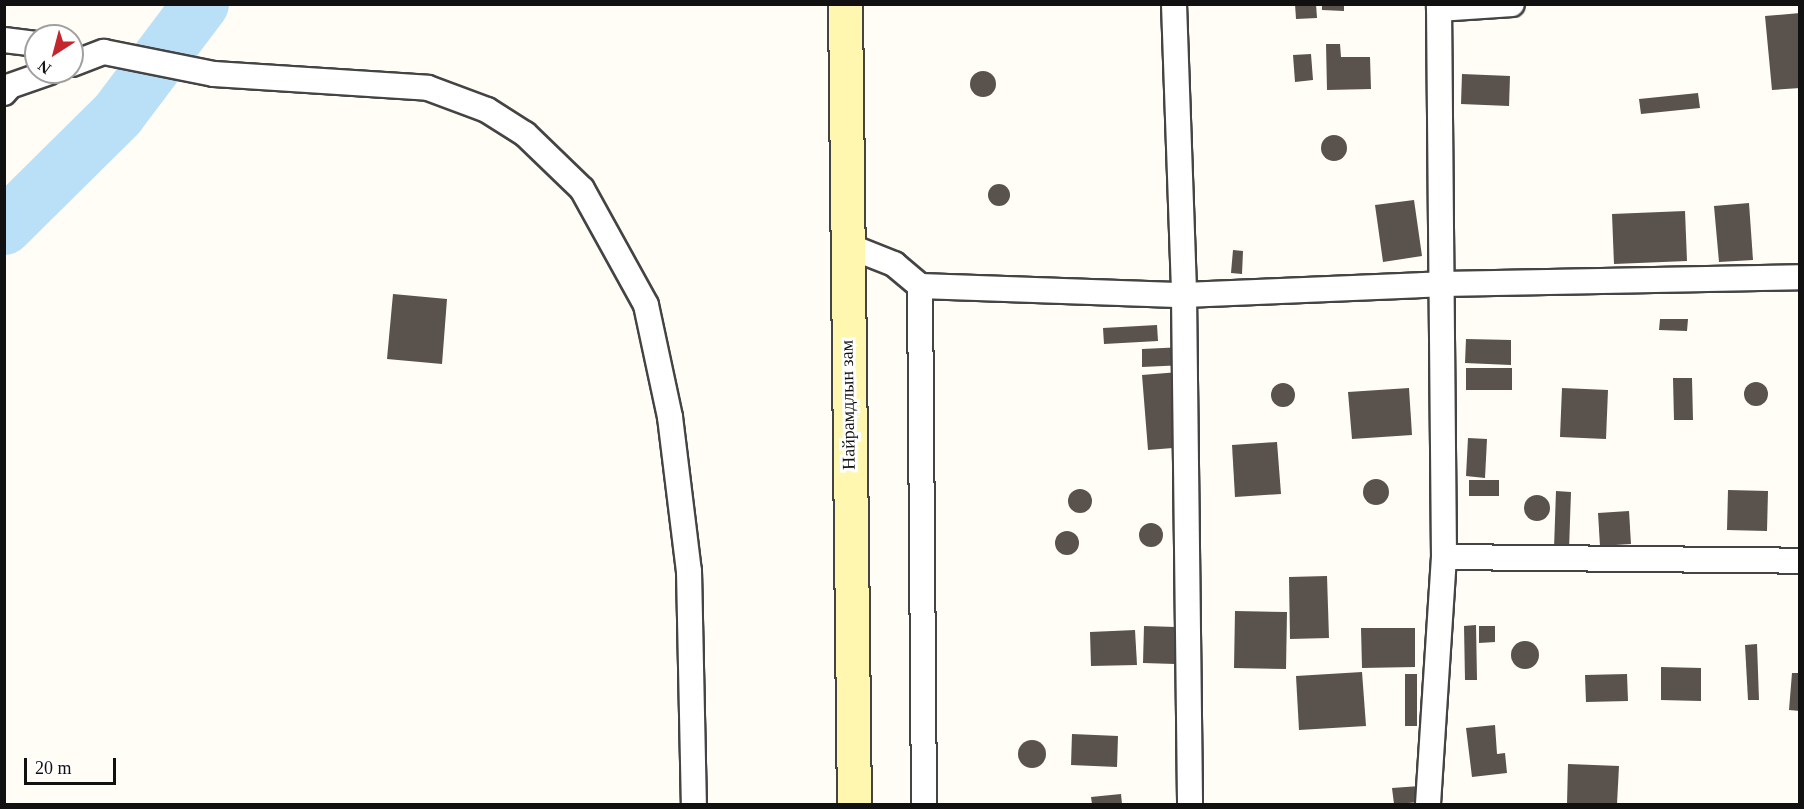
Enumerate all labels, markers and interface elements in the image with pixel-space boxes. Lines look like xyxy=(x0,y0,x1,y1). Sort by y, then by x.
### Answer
north arrow xyxy=(24,24,84,84)
text: N xyxy=(35,57,54,78)
street label: Найрамдлын зам xyxy=(836,340,860,470)
scale bar xyxy=(27,746,118,784)
text: 20 m xyxy=(35,758,72,778)

